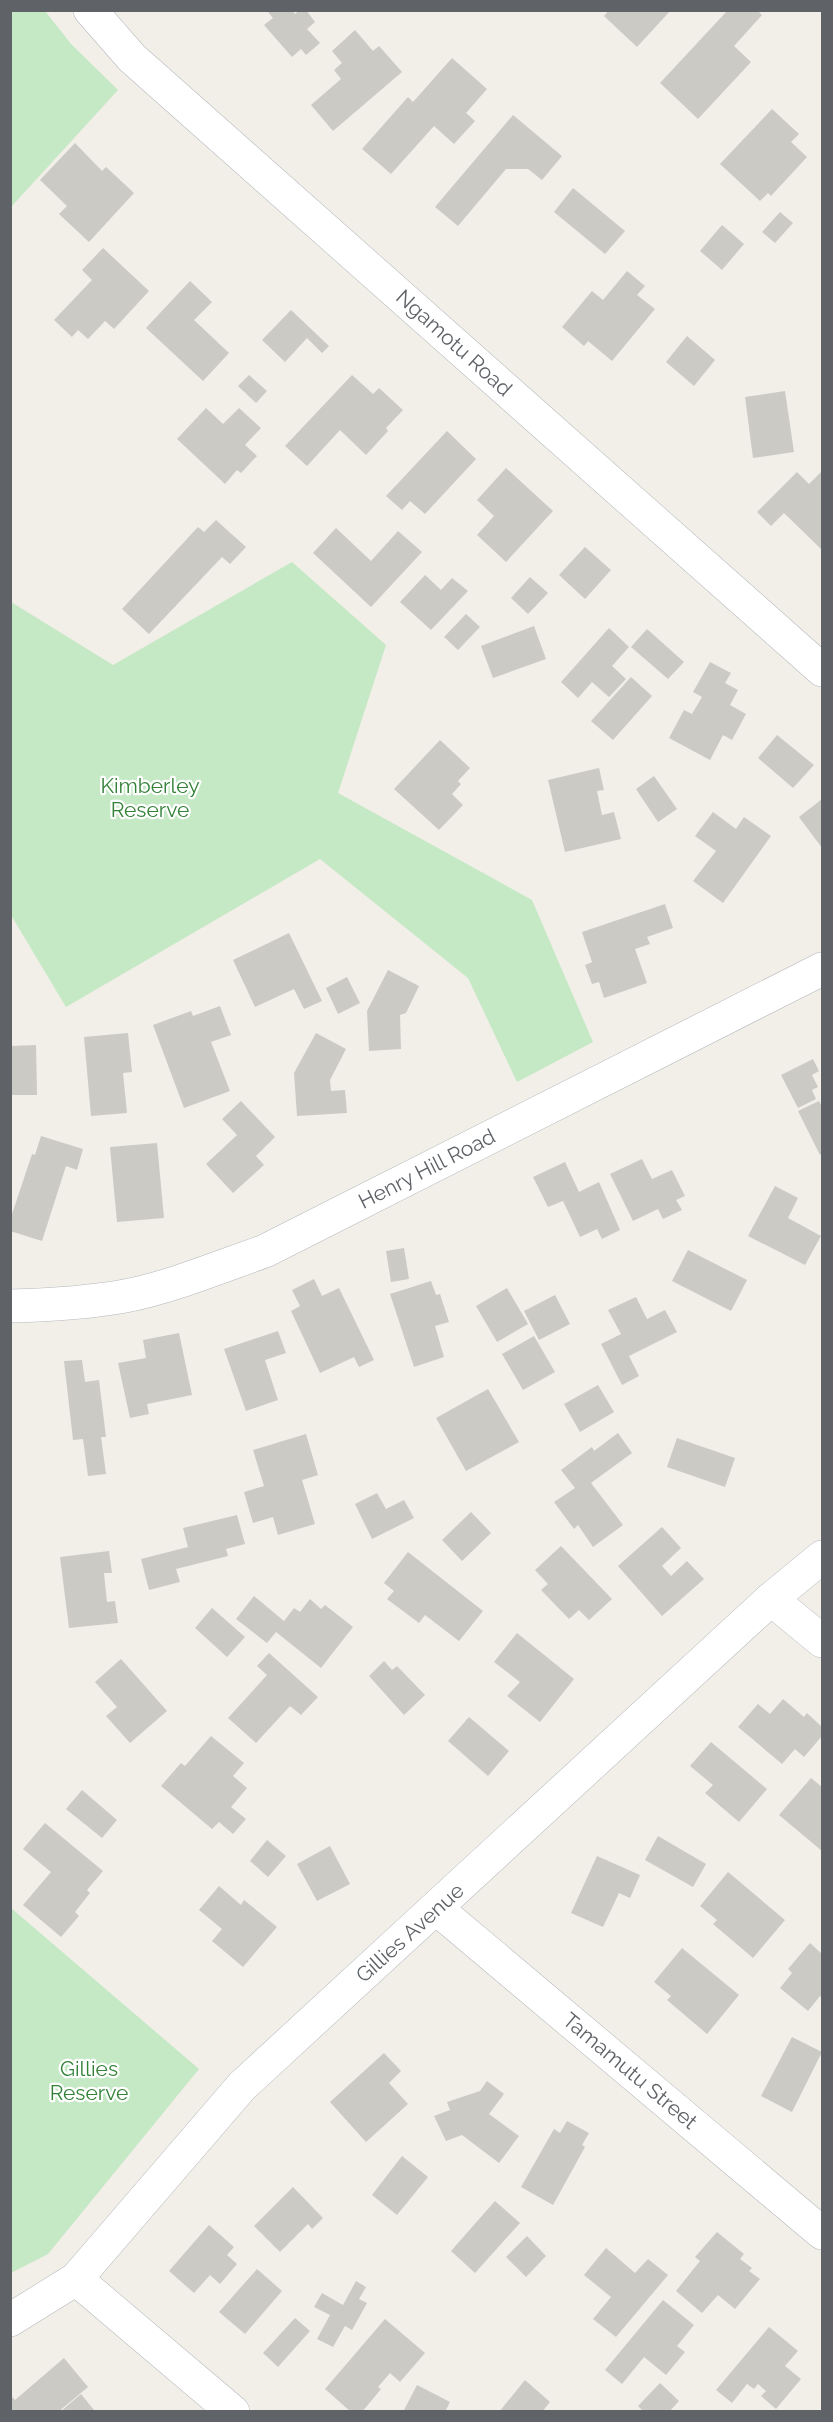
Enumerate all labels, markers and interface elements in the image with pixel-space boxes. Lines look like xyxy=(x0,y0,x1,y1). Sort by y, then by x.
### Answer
street label: Ngamotu Road xyxy=(391,284,517,401)
park label: Kimberley Reserve xyxy=(100,773,200,822)
street label: Henry Hill Road xyxy=(354,1123,499,1214)
street label: Gillies Avenue xyxy=(351,1878,469,1988)
street label: Tamamutu Street xyxy=(558,2007,703,2134)
park label: Gillies Reserve xyxy=(50,2056,128,2105)

